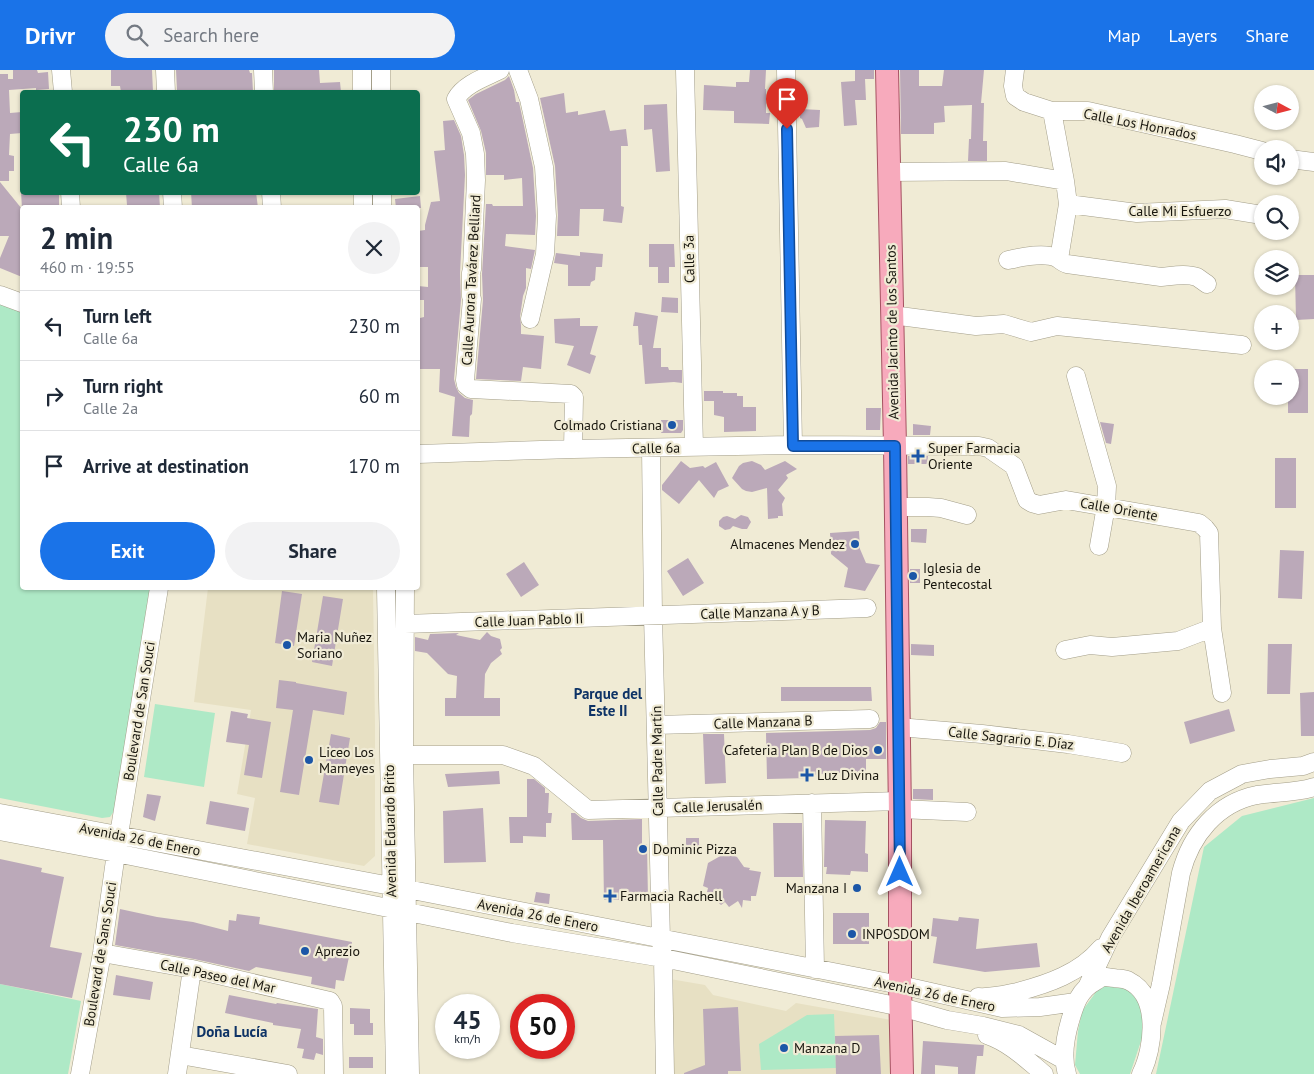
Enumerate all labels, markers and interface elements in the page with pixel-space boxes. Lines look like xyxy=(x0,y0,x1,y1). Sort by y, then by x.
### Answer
search box xyxy=(105,13,455,58)
text: Drivr xyxy=(25,20,75,51)
icon: search xyxy=(123,21,151,49)
text: Search here xyxy=(163,23,259,47)
text: Map xyxy=(1108,24,1140,47)
text: Layers xyxy=(1168,24,1217,47)
text: Share xyxy=(1245,24,1289,47)
pin xyxy=(766,78,808,129)
icon: arrive xyxy=(773,85,801,113)
north arrow xyxy=(1254,85,1299,130)
map controls xyxy=(1254,85,1299,405)
street label: Calle Los Honrados xyxy=(1082,104,1198,144)
text: 230 m xyxy=(123,106,220,152)
icon: left xyxy=(40,110,105,175)
button: sound xyxy=(1254,140,1299,185)
text: Calle 6a xyxy=(123,150,199,178)
street label: Calle Aurora Tavárez Belliard xyxy=(458,194,484,366)
button: search xyxy=(1254,195,1299,240)
street label: Calle Mi Esfuerzo xyxy=(1128,202,1232,220)
text: 2 min xyxy=(40,218,113,257)
button: close xyxy=(348,222,400,274)
street label: Calle 3a xyxy=(680,235,698,283)
street label: Avenida Jacinto de los Santos xyxy=(881,244,903,420)
button: layers xyxy=(1254,250,1299,295)
text: 460 m · 19:55 xyxy=(40,257,135,277)
text: Turn left xyxy=(83,304,152,328)
button: + xyxy=(1254,305,1299,350)
icon: left xyxy=(40,312,68,340)
text: 230 m xyxy=(348,314,400,338)
text: Calle 6a xyxy=(83,328,138,348)
button: − xyxy=(1254,360,1299,405)
text: Turn right xyxy=(83,374,163,398)
icon: right xyxy=(40,382,68,410)
text: 60 m xyxy=(359,384,400,408)
text: Calle 2a xyxy=(83,398,138,418)
place label: Colmado Cristiana xyxy=(554,416,662,434)
marker: Colmado Cristiana xyxy=(666,419,678,431)
street label: Calle 6a xyxy=(632,439,680,457)
place label: Super Farmacia Oriente xyxy=(928,439,1020,473)
marker: Super Farmacia Oriente xyxy=(912,450,924,462)
icon: arrive xyxy=(40,452,68,480)
text: Arrive at destination xyxy=(83,454,249,478)
text: 170 m xyxy=(348,454,400,478)
street label: Calle Oriente xyxy=(1079,493,1159,525)
button: Exit xyxy=(40,522,215,580)
button: Share xyxy=(225,522,400,580)
place label: Almacenes Mendez xyxy=(730,535,845,553)
marker: Almacenes Mendez xyxy=(849,538,861,550)
place label: Iglesia de Pentecostal xyxy=(923,559,992,593)
marker: Iglesia de Pentecostal xyxy=(907,570,919,582)
street label: Calle Manzana A y B xyxy=(700,601,820,623)
street label: Calle Juan Pablo II xyxy=(474,609,584,631)
place label: Maria Nuñez Soriano xyxy=(297,628,372,662)
marker: Maria Nuñez Soriano xyxy=(281,639,293,651)
street label: Boulevard de San Souci xyxy=(119,640,159,782)
district label: Parque del Este II xyxy=(574,684,643,720)
street label: Calle Padre Martín xyxy=(647,706,667,816)
street label: Calle Manzana B xyxy=(713,711,813,733)
street label: Calle Sagrario E. Díaz xyxy=(947,722,1075,754)
place label: Cafeteria Plan B de Dios xyxy=(724,741,868,759)
place label: Liceo Los Mameyes xyxy=(319,743,375,777)
marker: Cafeteria Plan B de Dios xyxy=(872,744,884,756)
marker: Liceo Los Mameyes xyxy=(303,754,315,766)
street label: Avenida Eduardo Brito xyxy=(380,764,400,898)
place label: Luz Divina xyxy=(817,766,879,784)
marker: Luz Divina xyxy=(801,769,813,781)
street label: Calle Jerusalén xyxy=(673,795,763,817)
street label: Avenida 26 de Enero xyxy=(78,818,202,860)
street label: Avenida Iberoamericana xyxy=(1097,822,1185,956)
place label: Dominic Pizza xyxy=(653,840,737,858)
marker: Dominic Pizza xyxy=(637,843,649,855)
position arrow xyxy=(873,845,925,897)
place label: Manzana I xyxy=(786,879,847,897)
street label: Boulevard de Sans Souci xyxy=(80,880,120,1028)
marker: Manzana I xyxy=(851,882,863,894)
place label: Farmacia Rachell xyxy=(620,887,722,905)
marker: Farmacia Rachell xyxy=(604,890,616,902)
street label: Avenida 26 de Enero xyxy=(476,894,600,936)
place label: INPOSDOM xyxy=(862,925,930,943)
marker: INPOSDOM xyxy=(846,928,858,940)
place label: Aprezio xyxy=(315,942,360,960)
marker: Aprezio xyxy=(299,945,311,957)
street label: Calle Paseo del Mar xyxy=(159,955,277,997)
street label: Avenida 26 de Enero xyxy=(873,972,997,1016)
speed limit sign: 50 xyxy=(510,994,575,1059)
text: 45 xyxy=(453,1004,482,1036)
district label: Doña Lucía xyxy=(197,1022,267,1041)
text: km/h xyxy=(454,1031,481,1046)
place label: Manzana D xyxy=(794,1039,860,1057)
marker: Manzana D xyxy=(778,1042,790,1054)

